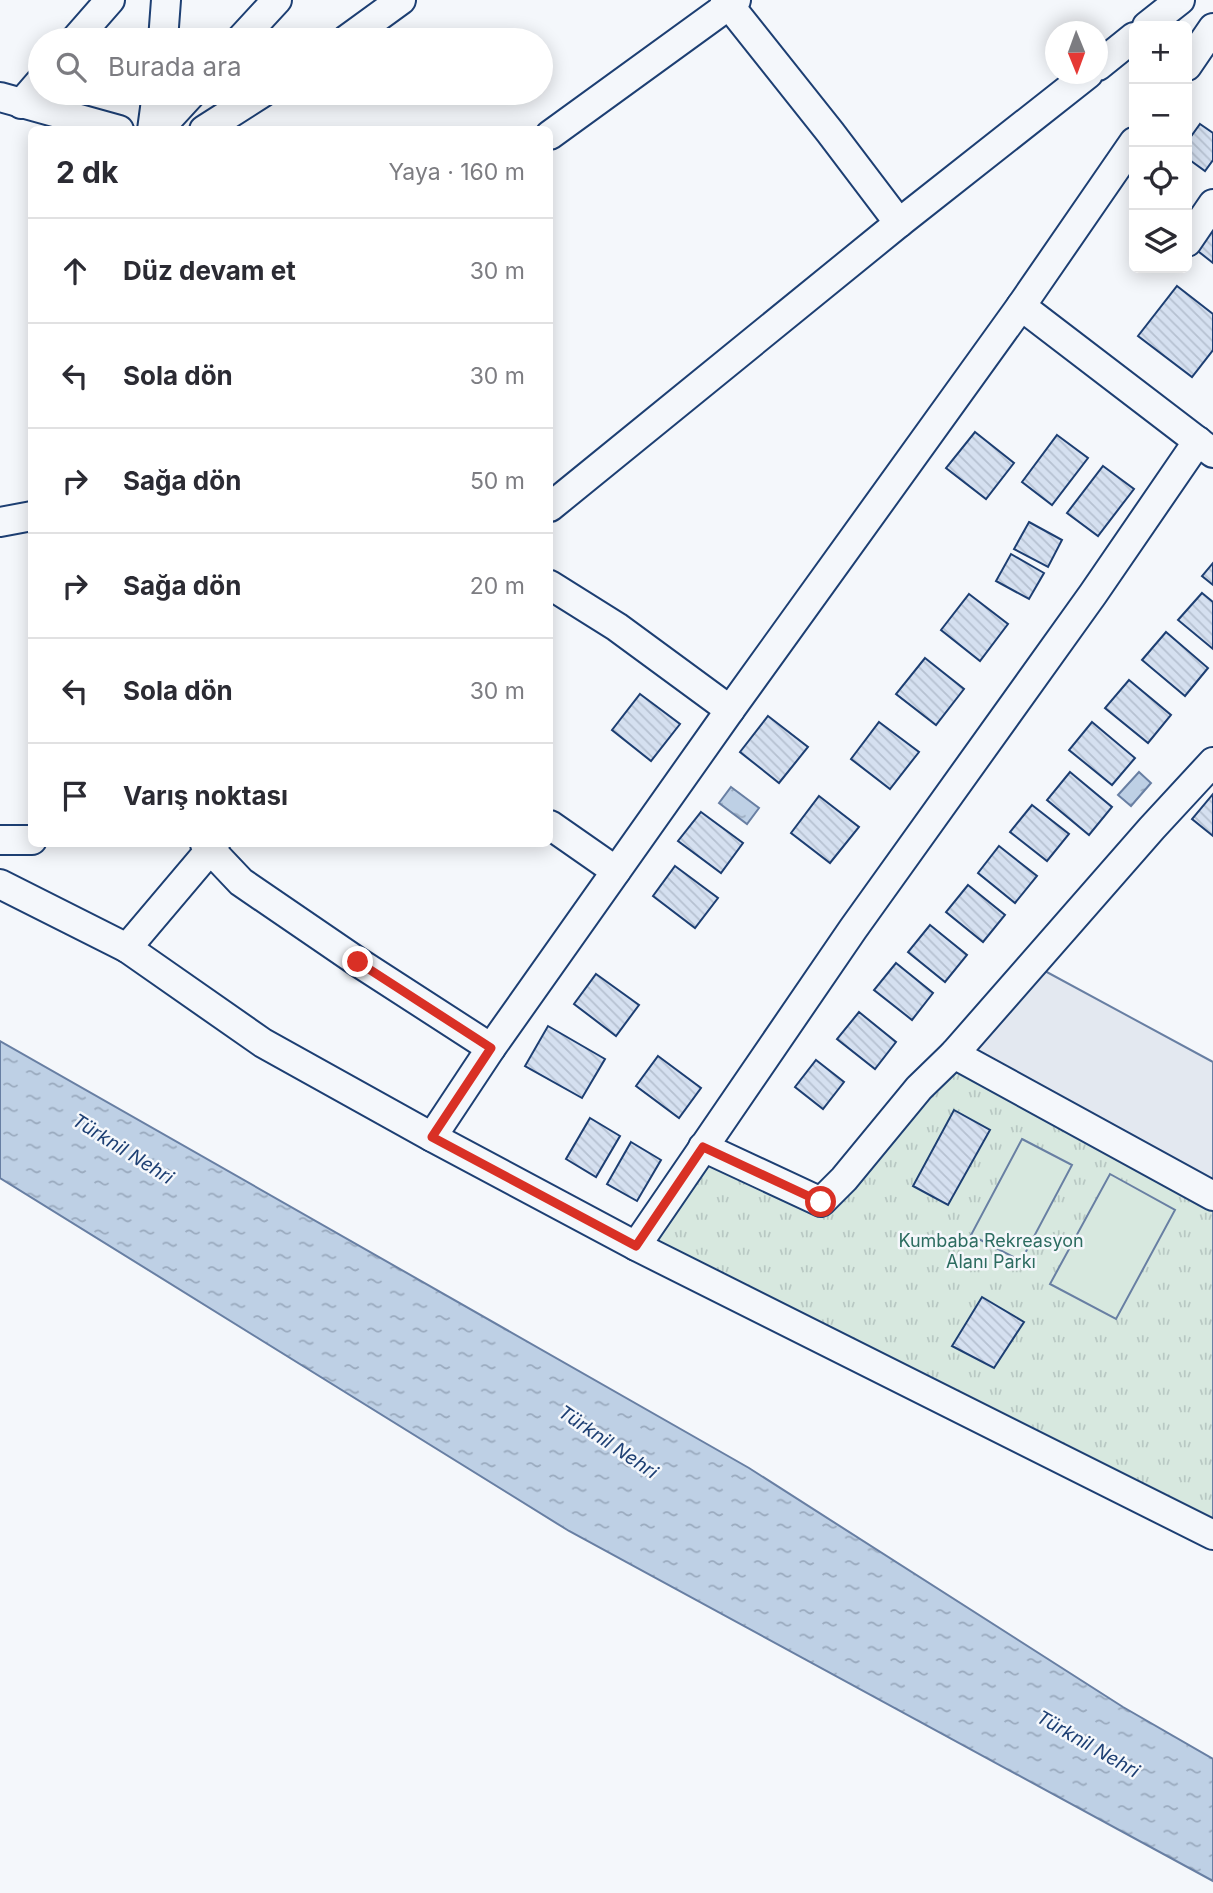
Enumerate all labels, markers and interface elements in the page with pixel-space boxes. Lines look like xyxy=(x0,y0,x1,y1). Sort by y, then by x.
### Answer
north arrow xyxy=(1045,21,1108,84)
map controls xyxy=(1129,21,1192,273)
button: + xyxy=(1129,21,1192,84)
search box xyxy=(28,28,553,105)
icon: search xyxy=(52,48,90,86)
text: Burada ara xyxy=(108,51,242,82)
button: − xyxy=(1129,84,1192,147)
button: locate xyxy=(1129,147,1192,210)
text: 2 dk xyxy=(56,154,118,190)
text: Yaya · 160 m xyxy=(388,158,525,186)
button: layers xyxy=(1129,210,1192,273)
icon: ahead xyxy=(56,252,94,290)
text: Düz devam et xyxy=(123,255,296,286)
text: 30 m xyxy=(470,257,525,285)
icon: left xyxy=(56,357,94,395)
text: Sola dön xyxy=(123,360,233,391)
text: 30 m xyxy=(470,362,525,390)
icon: right xyxy=(56,462,94,500)
text: Sağa dön xyxy=(123,465,241,496)
text: 50 m xyxy=(470,467,525,495)
icon: right xyxy=(56,567,94,605)
text: Sağa dön xyxy=(123,570,241,601)
text: 20 m xyxy=(470,572,525,600)
icon: left xyxy=(56,672,94,710)
text: Sola dön xyxy=(123,675,233,706)
text: 30 m xyxy=(470,677,525,705)
icon: arrive xyxy=(56,777,94,815)
text: Varış noktası xyxy=(123,780,288,811)
route end xyxy=(342,946,373,977)
water label: Türknil Nehri xyxy=(68,1109,178,1189)
route start xyxy=(805,1186,836,1217)
park label: Kumbaba Rekreasyon Alanı Parkı xyxy=(898,1230,1084,1272)
water label: Türknil Nehri xyxy=(554,1400,662,1484)
water label: Türknil Nehri xyxy=(1033,1705,1144,1783)

